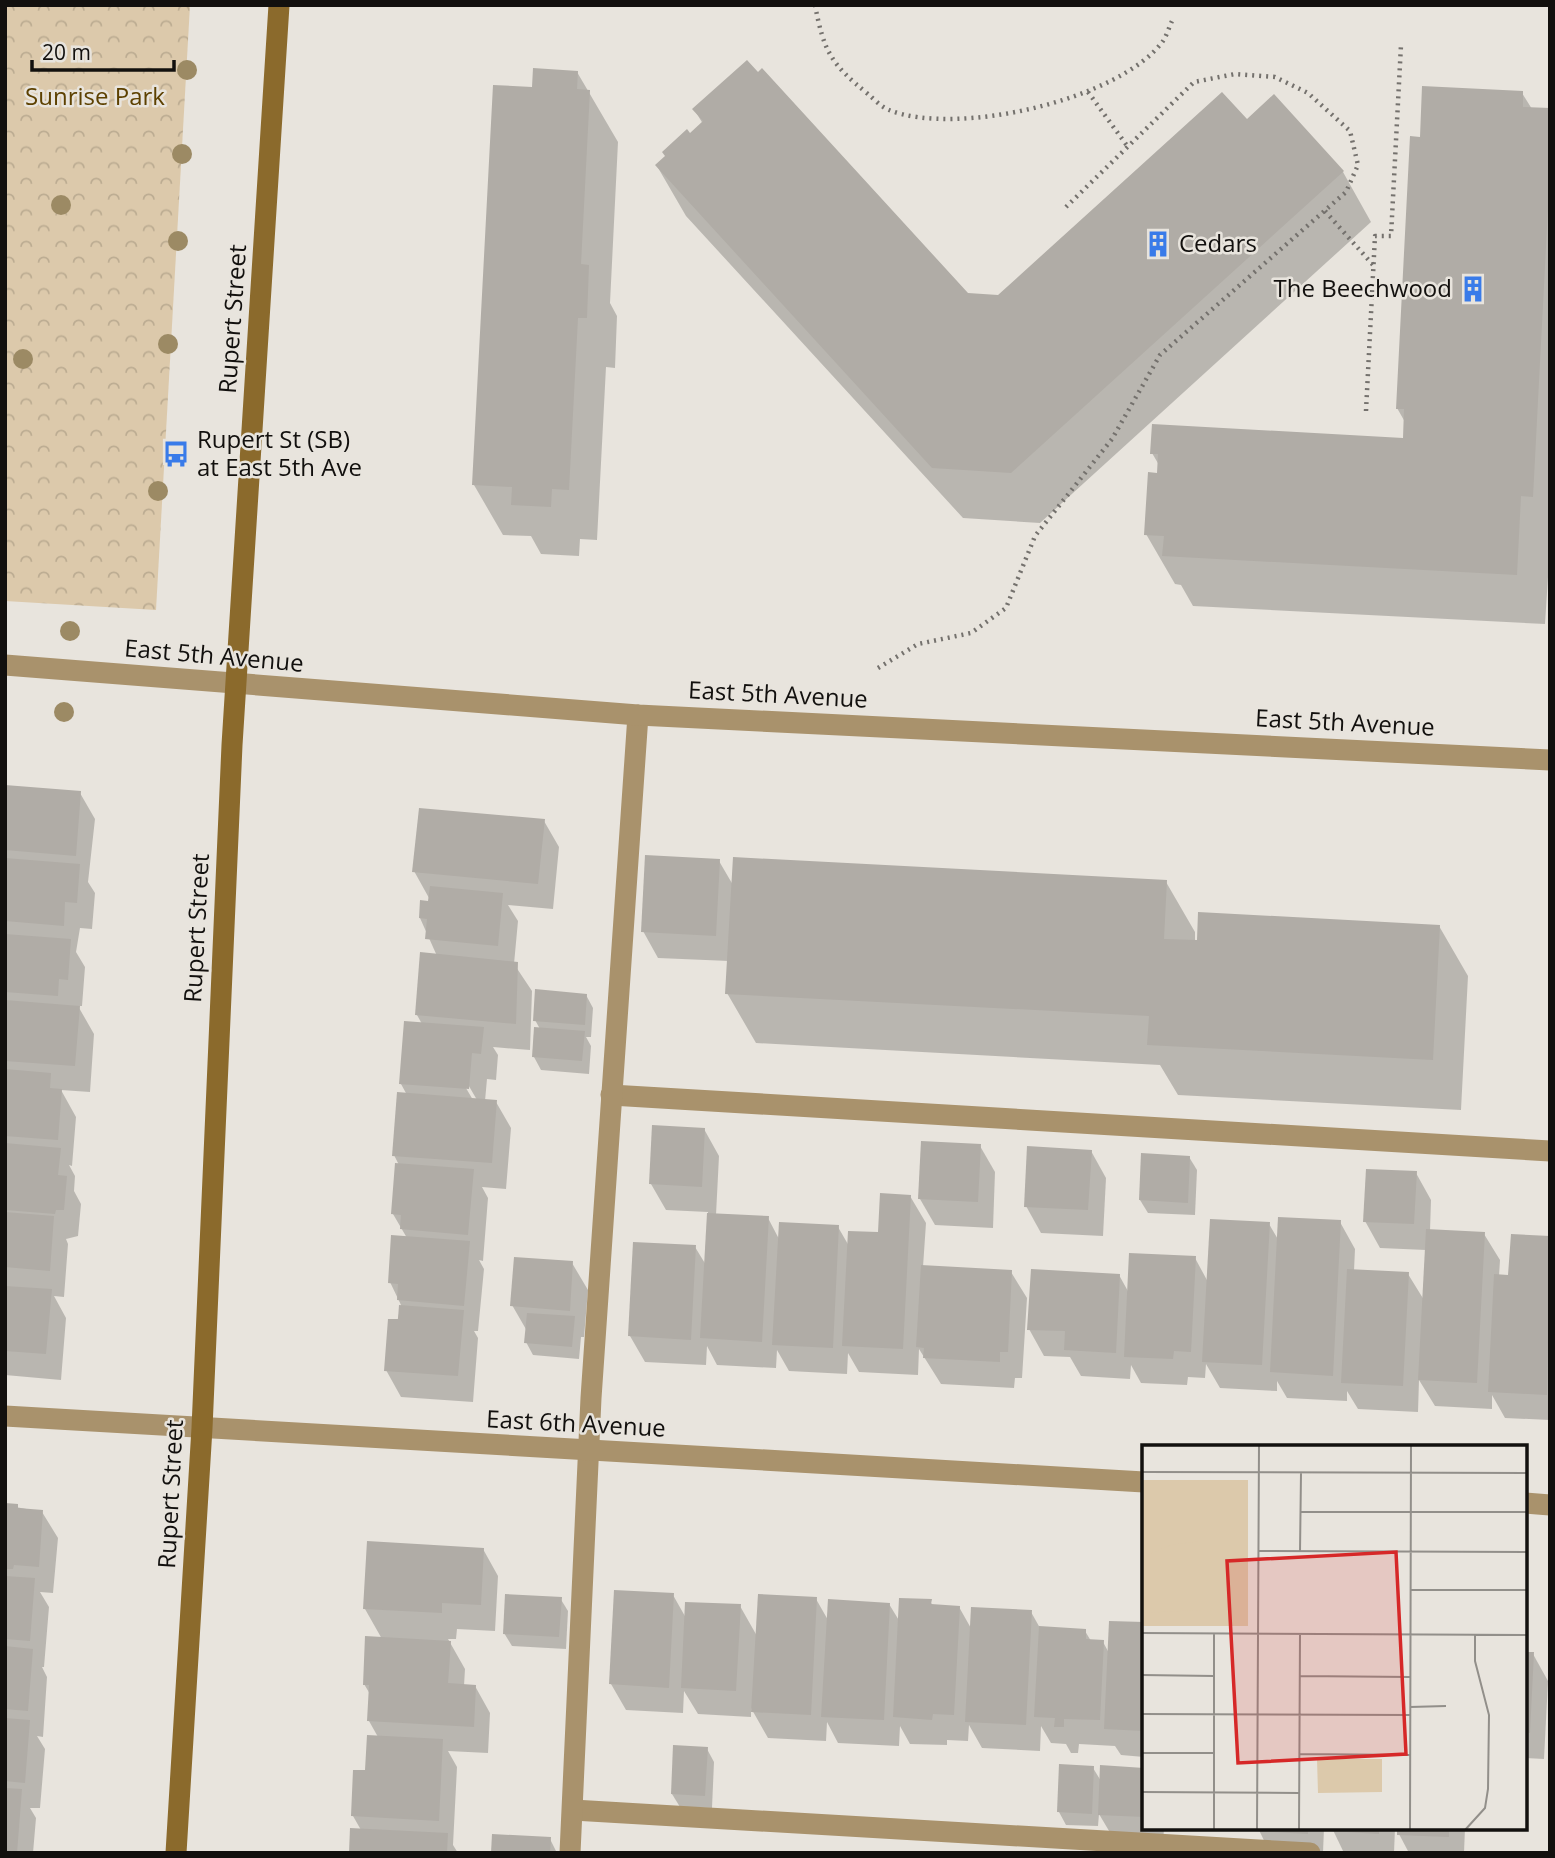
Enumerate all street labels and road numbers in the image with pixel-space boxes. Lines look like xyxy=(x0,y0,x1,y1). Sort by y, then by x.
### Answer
street label: Rupert Street xyxy=(210,243,253,395)
street label: East 5th Avenue xyxy=(123,630,305,679)
street label: East 5th Avenue xyxy=(687,672,869,715)
street label: East 5th Avenue xyxy=(1254,700,1436,743)
street label: Rupert Street xyxy=(175,852,216,1003)
street label: East 6th Avenue xyxy=(485,1401,667,1444)
street label: Rupert Street xyxy=(149,1418,190,1569)

